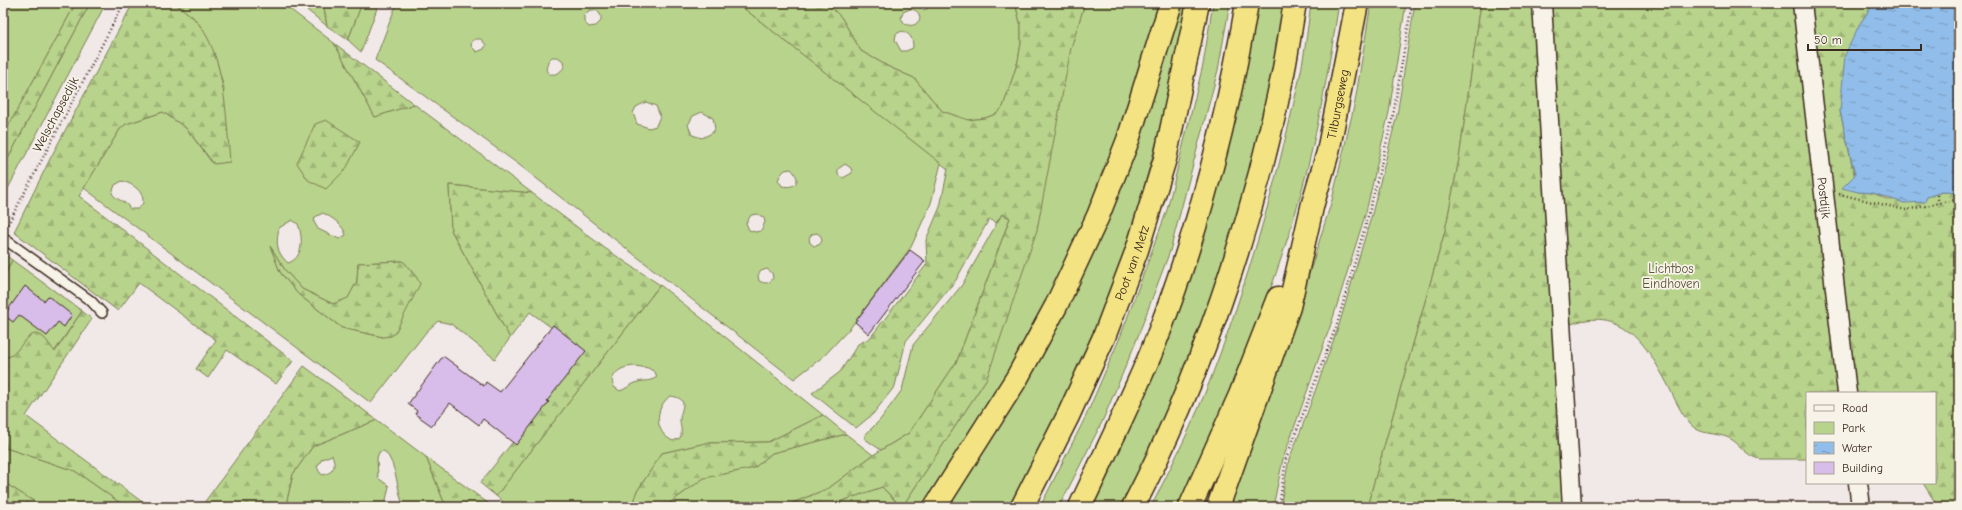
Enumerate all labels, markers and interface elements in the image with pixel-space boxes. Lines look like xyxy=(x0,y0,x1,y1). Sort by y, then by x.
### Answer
scale bar xyxy=(1808,26,1921,52)
text: 50 m xyxy=(1814,33,1842,47)
street label: Tilburgseweg xyxy=(1324,68,1352,140)
street label: Welschapsedijk xyxy=(29,73,82,154)
street label: Postdijk xyxy=(1814,176,1834,220)
street label: Poot van Metz xyxy=(1112,223,1152,303)
park label: Lichtbos Eindhoven xyxy=(1642,261,1700,291)
legend xyxy=(1806,392,1936,484)
text: Road xyxy=(1842,401,1868,415)
text: Park xyxy=(1842,421,1865,435)
text: Water xyxy=(1842,441,1872,455)
text: Building xyxy=(1842,461,1883,475)

